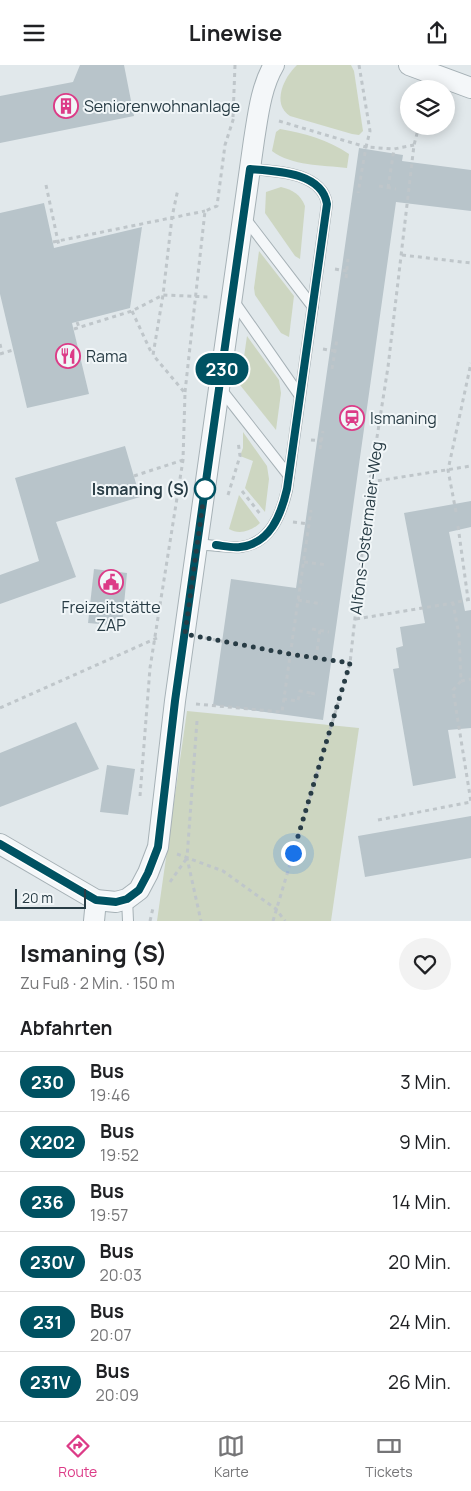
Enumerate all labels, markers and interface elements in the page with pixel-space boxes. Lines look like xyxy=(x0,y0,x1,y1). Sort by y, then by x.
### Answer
text: Linewise xyxy=(189,18,282,48)
icon: menu xyxy=(20,19,48,47)
icon: share xyxy=(423,19,451,47)
map controls xyxy=(400,80,455,135)
button: layers xyxy=(400,80,455,135)
building icon: Seniorenwohnanlage xyxy=(53,93,79,119)
place label: Seniorenwohnanlage xyxy=(84,95,240,117)
restaurant icon: Rama xyxy=(55,343,81,369)
place label: Rama xyxy=(86,345,127,367)
line badge: 230 xyxy=(193,353,251,385)
text: 230 xyxy=(205,357,239,381)
station icon: Ismaning xyxy=(339,405,365,431)
place label: Ismaning xyxy=(370,407,437,429)
street label: Alfons-Ostermaier-Weg xyxy=(344,440,388,616)
place label: Ismaning (S) xyxy=(92,478,190,500)
marker: Ismaning (S) xyxy=(194,478,216,500)
public building icon: Freizeitstätte ZAP xyxy=(98,569,124,595)
place label: Freizeitstätte ZAP xyxy=(62,596,161,636)
your location xyxy=(281,841,306,866)
scale bar xyxy=(15,886,86,909)
text: 20 m xyxy=(22,888,53,907)
text: Ismaning (S) xyxy=(20,936,167,969)
button: heart xyxy=(399,938,451,990)
text: Zu Fuß · 2 Min. · 150 m xyxy=(20,972,175,994)
text: Abfahrten xyxy=(20,1015,113,1041)
text: Bus xyxy=(90,1058,124,1084)
text: 3 Min. xyxy=(400,1069,451,1095)
text: 230 xyxy=(31,1070,64,1094)
text: 19:46 xyxy=(90,1084,130,1106)
text: Bus xyxy=(100,1118,134,1144)
text: 9 Min. xyxy=(399,1129,451,1155)
text: X202 xyxy=(30,1130,75,1154)
text: 19:52 xyxy=(100,1144,139,1166)
text: Bus xyxy=(90,1178,124,1204)
text: 14 Min. xyxy=(392,1189,451,1215)
text: 236 xyxy=(31,1190,64,1214)
text: 19:57 xyxy=(90,1204,128,1226)
text: Bus xyxy=(100,1238,134,1264)
text: 20 Min. xyxy=(388,1249,451,1275)
text: 230V xyxy=(30,1250,75,1274)
text: 20:03 xyxy=(100,1264,142,1286)
text: Bus xyxy=(90,1298,124,1324)
text: 24 Min. xyxy=(389,1309,451,1335)
text: 231 xyxy=(33,1310,62,1334)
text: 20:07 xyxy=(90,1324,131,1346)
text: Bus xyxy=(96,1358,130,1384)
text: 26 Min. xyxy=(388,1369,451,1395)
text: 231V xyxy=(30,1370,71,1394)
text: 20:09 xyxy=(96,1384,139,1406)
tab: Route xyxy=(58,1432,97,1481)
tab: Karte xyxy=(214,1432,249,1481)
tab: Tickets xyxy=(365,1432,413,1481)

